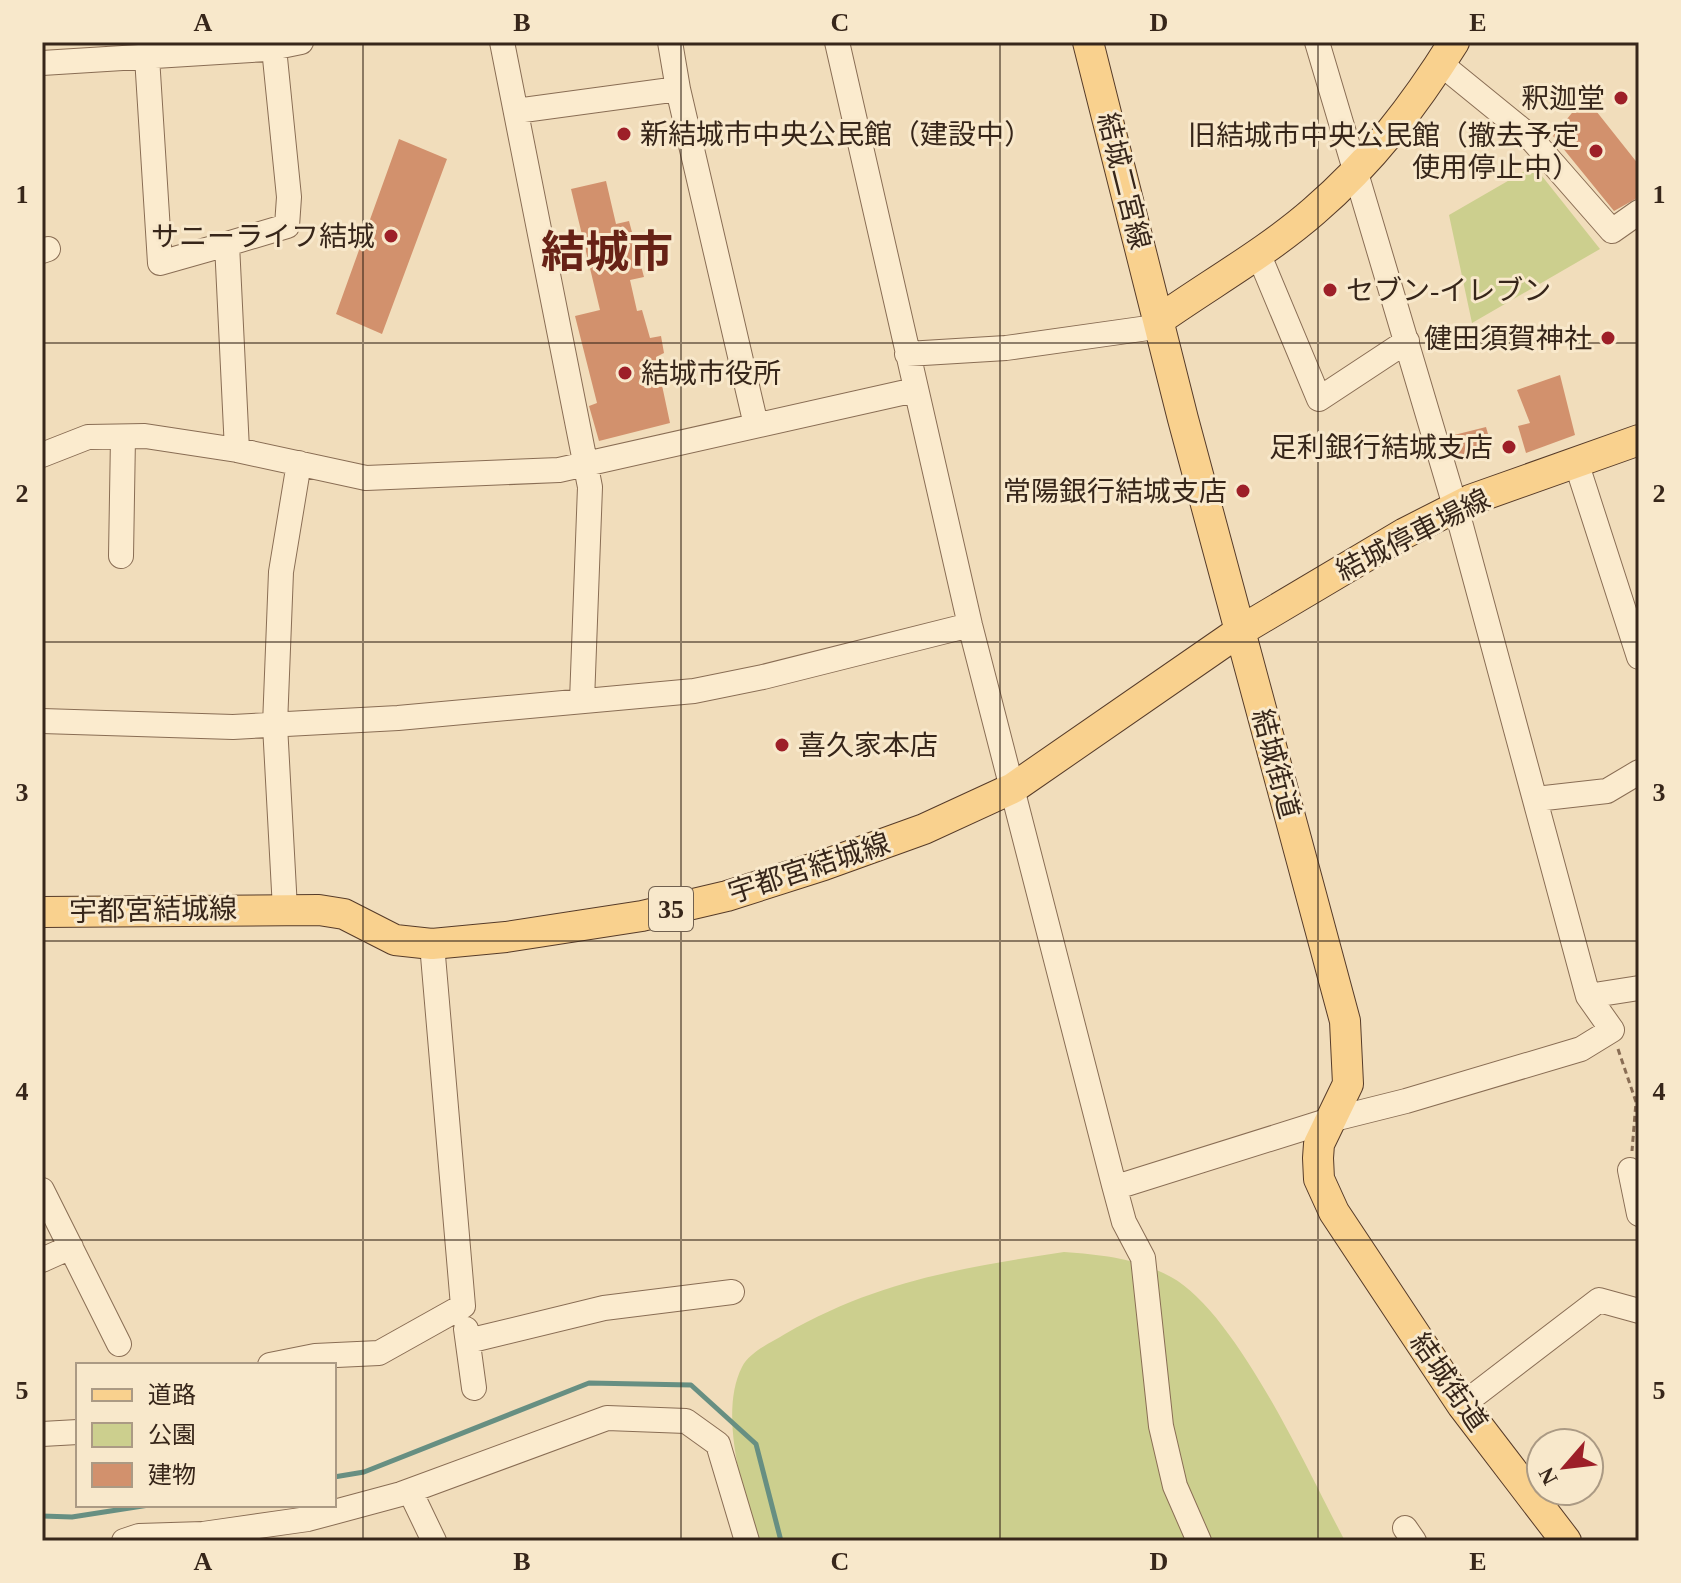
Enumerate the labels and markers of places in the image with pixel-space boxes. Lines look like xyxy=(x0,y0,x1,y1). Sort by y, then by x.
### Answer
place label: 釈迦堂 xyxy=(1521,83,1605,114)
marker: 釈迦堂 xyxy=(1612,89,1630,107)
place label: 新結城市中央公民館（建設中） xyxy=(640,119,1032,150)
place label: 旧結城市中央公民館（撤去予定 使用停止中） xyxy=(1188,120,1580,183)
marker: 新結城市中央公民館（建設中） xyxy=(615,125,633,143)
marker: 旧結城市中央公民館（撤去予定 使用停止中） xyxy=(1587,142,1605,160)
place label: サニーライフ結城 xyxy=(151,221,375,252)
marker: サニーライフ結城 xyxy=(382,227,400,245)
place label: セブン-イレブン xyxy=(1346,275,1551,306)
marker: セブン-イレブン xyxy=(1321,281,1339,299)
place label: 健田須賀神社 xyxy=(1424,323,1592,354)
marker: 健田須賀神社 xyxy=(1599,329,1617,347)
place label: 結城市役所 xyxy=(641,358,781,389)
marker: 結城市役所 xyxy=(616,364,634,382)
place label: 足利銀行結城支店 xyxy=(1269,432,1493,463)
marker: 足利銀行結城支店 xyxy=(1500,438,1518,456)
place label: 常陽銀行結城支店 xyxy=(1003,476,1227,507)
marker: 常陽銀行結城支店 xyxy=(1234,482,1252,500)
place label: 喜久家本店 xyxy=(798,730,938,761)
marker: 喜久家本店 xyxy=(773,736,791,754)

